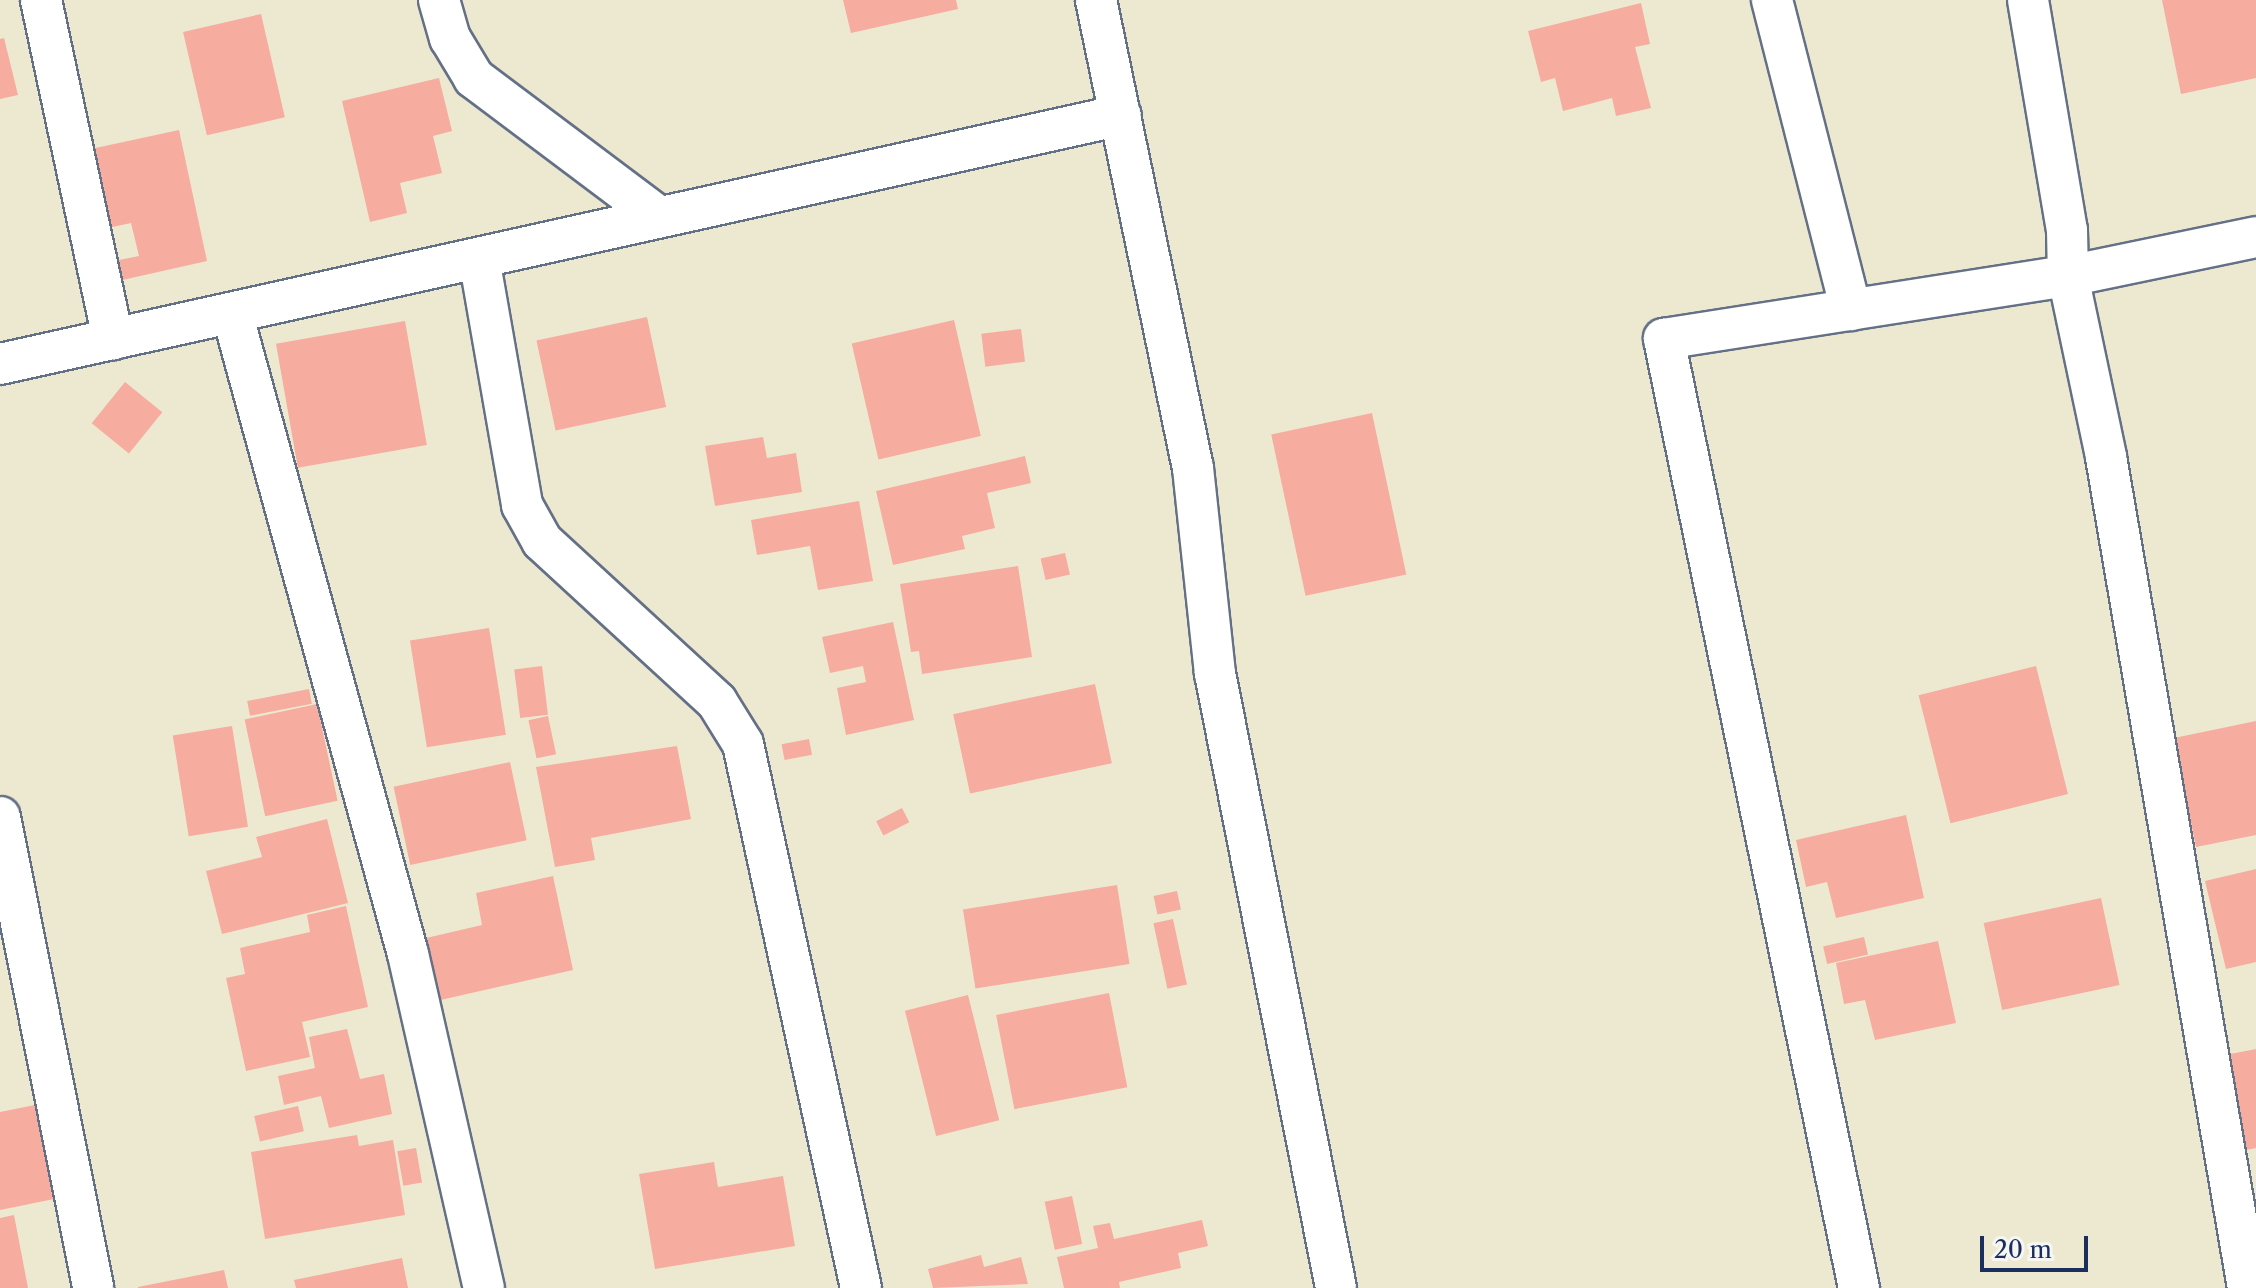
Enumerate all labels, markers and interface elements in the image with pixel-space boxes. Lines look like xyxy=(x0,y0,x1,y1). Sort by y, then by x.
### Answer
scale bar xyxy=(1984,1220,2092,1270)
text: 20 m xyxy=(1994,1235,2052,1264)

